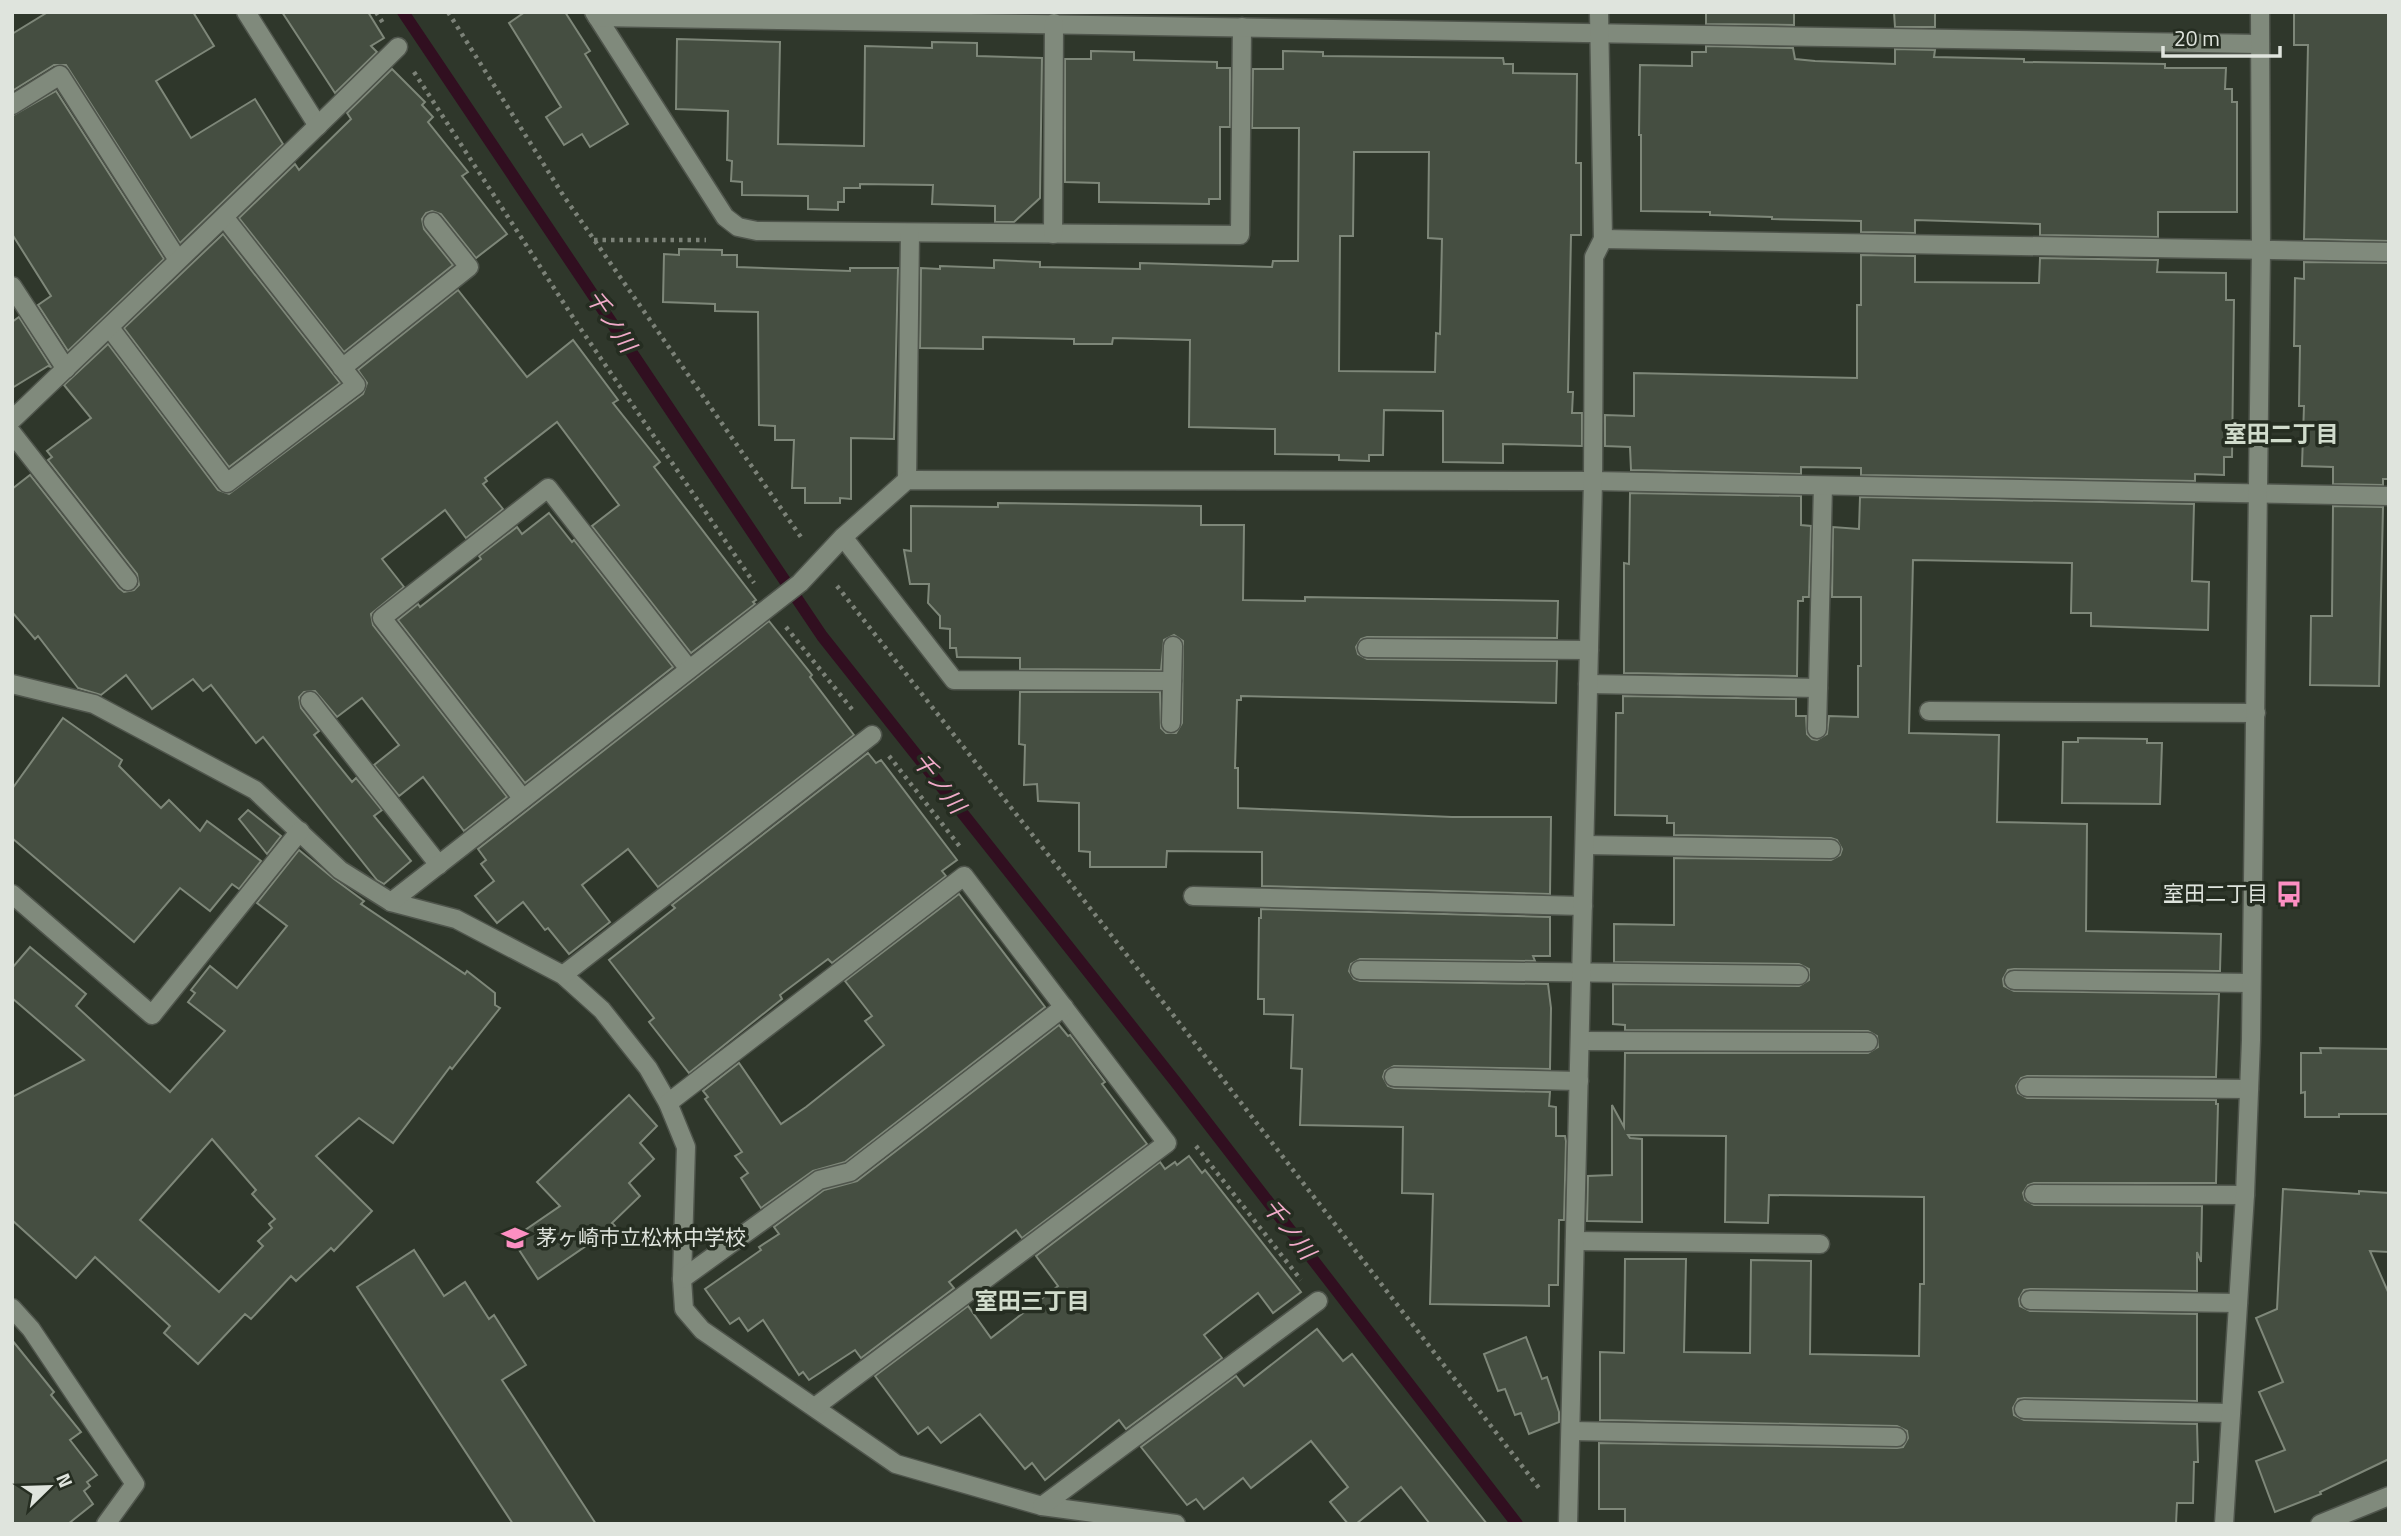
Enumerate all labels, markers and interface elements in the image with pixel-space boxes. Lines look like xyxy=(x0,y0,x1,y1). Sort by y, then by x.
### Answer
scale bar xyxy=(2163,14,2280,58)
text: 20 m xyxy=(2174,22,2220,54)
water label: 千ノ川 xyxy=(578,282,647,362)
district label: 室田二丁目 xyxy=(2224,416,2339,451)
water label: 千ノ川 xyxy=(904,745,976,823)
place label: 室田二丁目 xyxy=(2163,877,2268,909)
bus stop icon: 室田二丁目 xyxy=(2274,879,2304,909)
water label: 千ノ川 xyxy=(1254,1191,1326,1269)
place label: 茅ヶ崎市立松林中学校 xyxy=(536,1221,746,1253)
school or university icon: 茅ヶ崎市立松林中学校 xyxy=(500,1223,530,1253)
district label: 室田三丁目 xyxy=(975,1283,1090,1318)
north arrow xyxy=(14,1452,84,1522)
text: N xyxy=(49,1468,81,1492)

